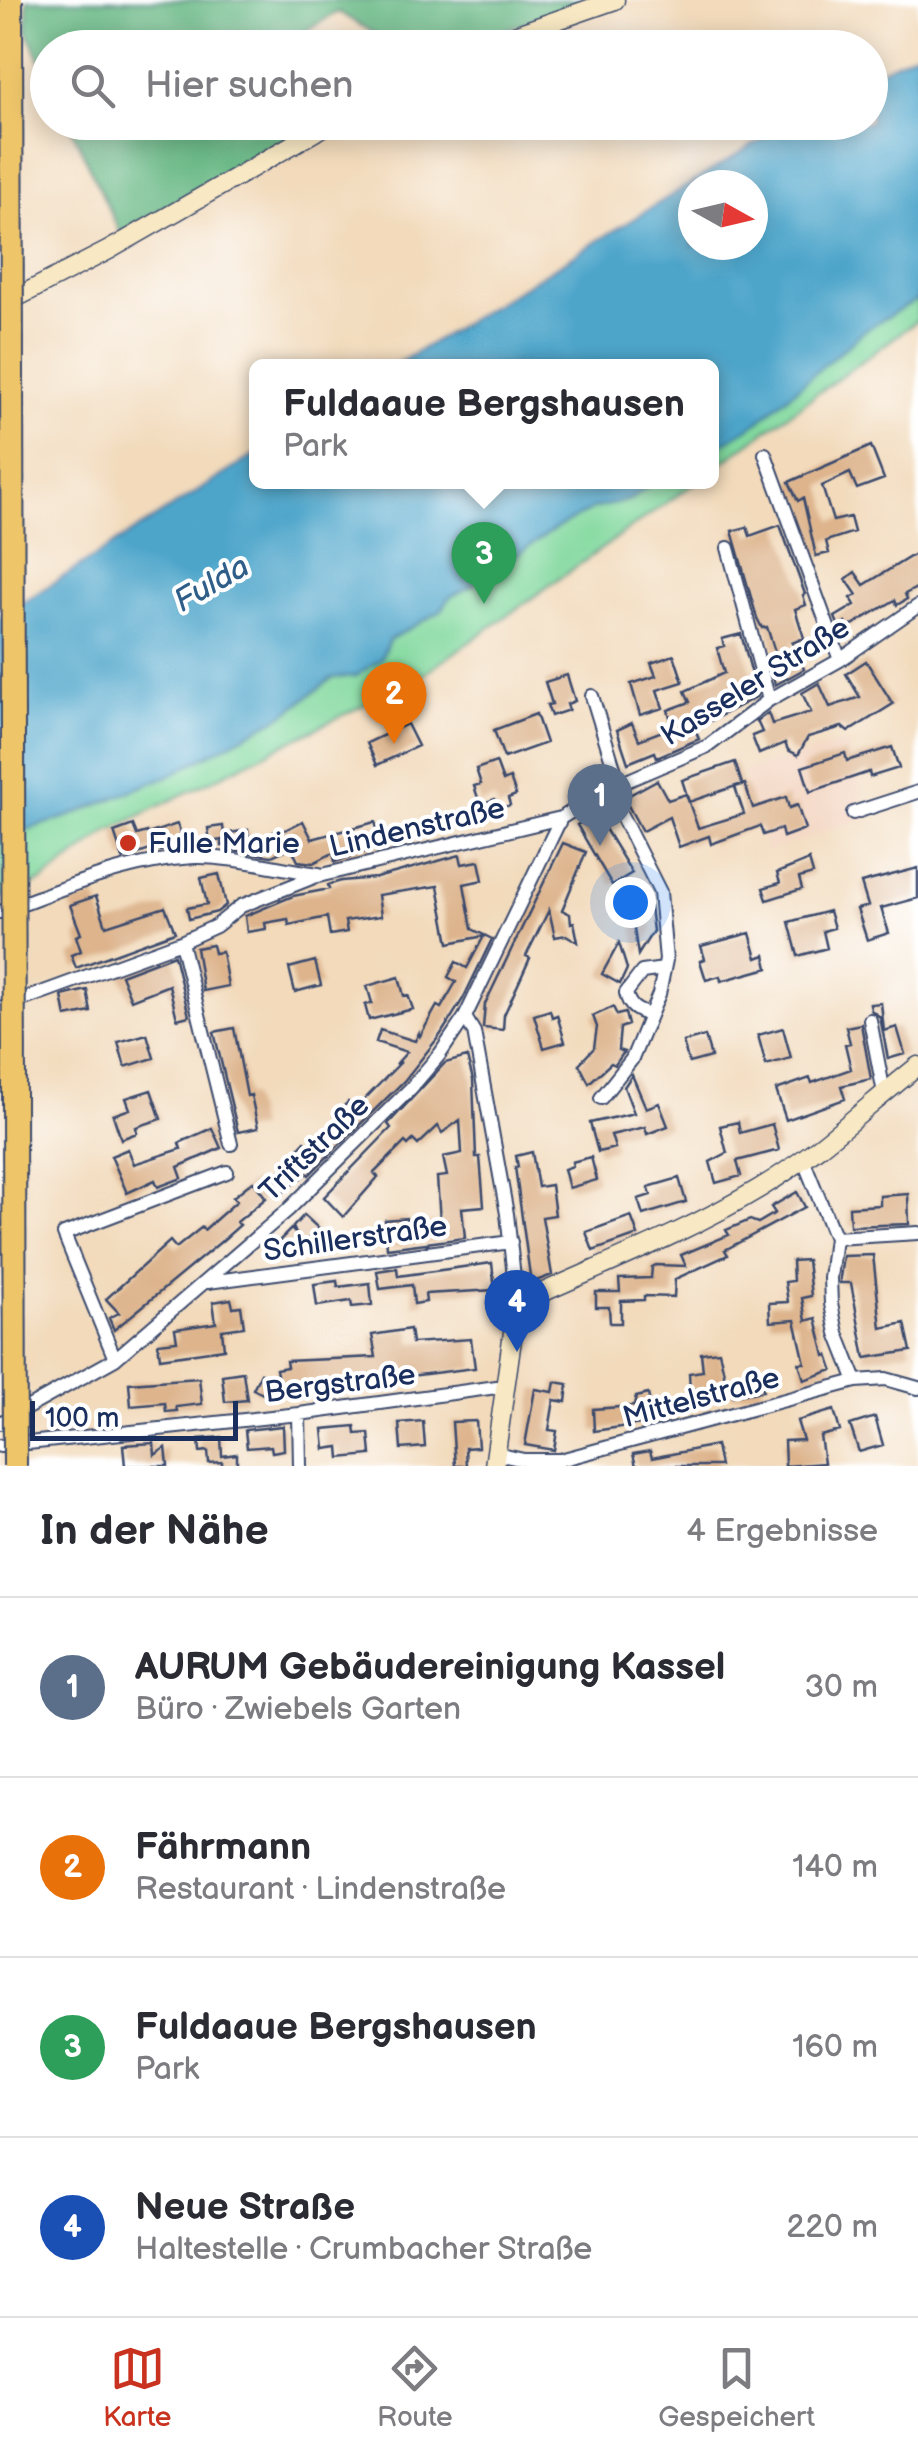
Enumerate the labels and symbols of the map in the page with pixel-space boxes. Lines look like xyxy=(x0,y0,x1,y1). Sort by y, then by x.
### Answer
north arrow xyxy=(678,170,768,260)
pin: 3 xyxy=(452,522,516,604)
water label: Fulda xyxy=(167,547,256,621)
street label: Kasseler Straße xyxy=(655,610,856,754)
pin: 2 xyxy=(362,662,426,744)
pin: 1 xyxy=(568,764,632,846)
street label: Lindenstraße xyxy=(326,790,508,866)
place label: Fulle Marie xyxy=(148,826,300,862)
marker: Fulle Marie xyxy=(117,832,139,854)
your location xyxy=(605,877,656,928)
street label: Triftstraße xyxy=(252,1088,377,1210)
street label: Schillerstraße xyxy=(261,1208,449,1270)
pin: 4 xyxy=(484,1270,550,1352)
street label: Bergstraße xyxy=(263,1357,418,1411)
street label: Mittelstraße xyxy=(619,1360,784,1436)
scale bar xyxy=(30,1396,238,1440)

